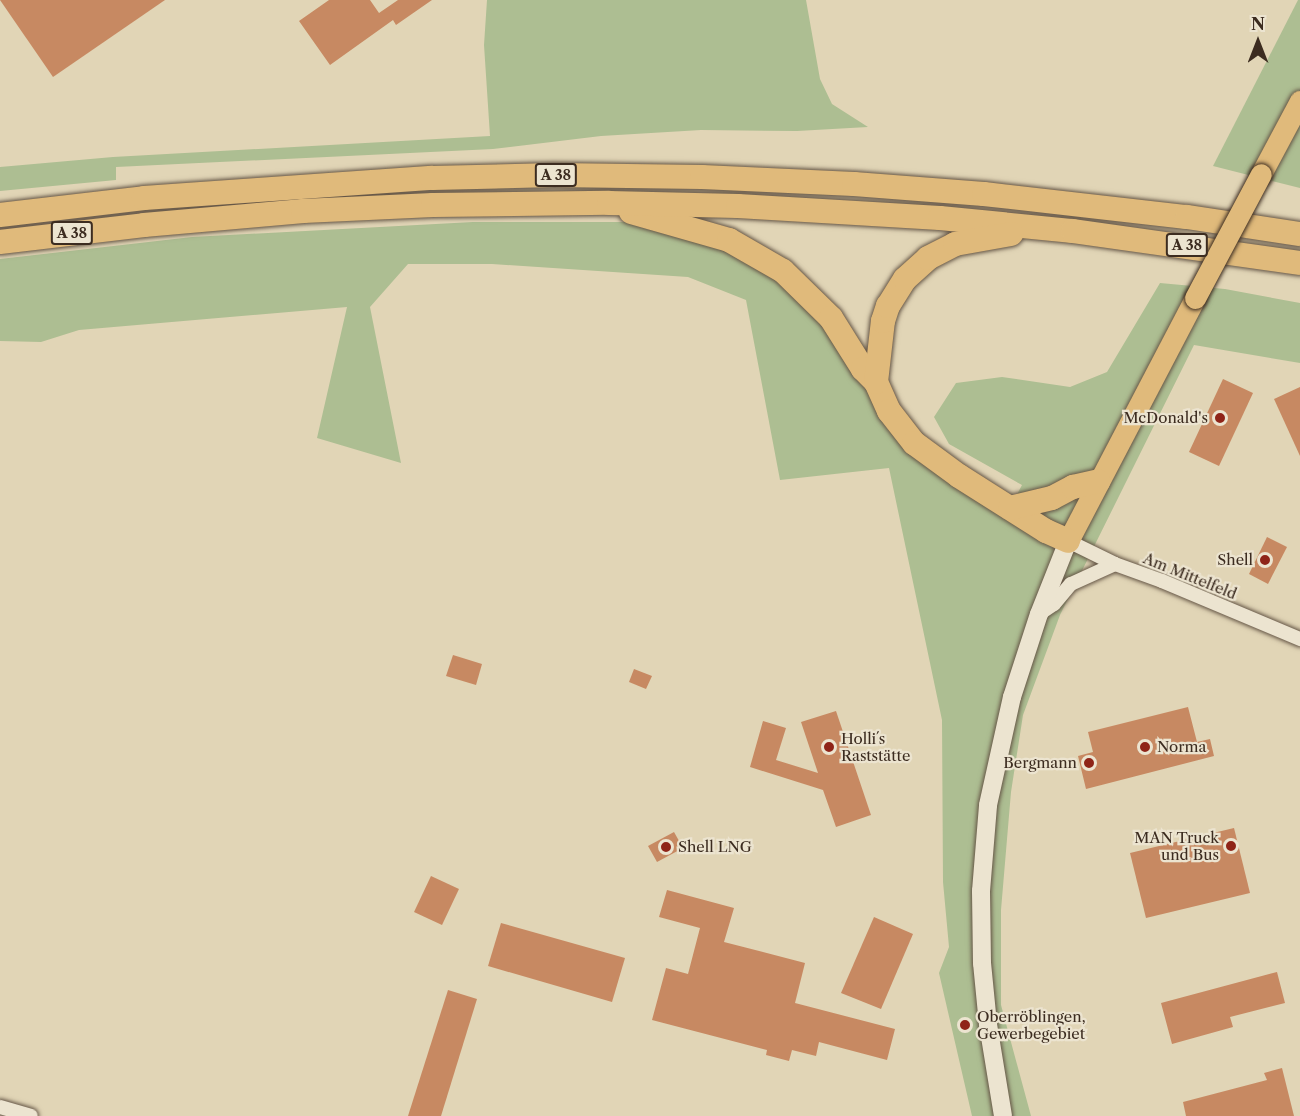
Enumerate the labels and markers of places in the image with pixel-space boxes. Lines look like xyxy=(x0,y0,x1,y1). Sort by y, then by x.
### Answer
place label: McDonald's xyxy=(1123,409,1208,427)
marker: McDonald's xyxy=(1213,411,1227,425)
place label: Shell xyxy=(1217,551,1253,569)
marker: Shell xyxy=(1258,553,1272,567)
place label: Holli´s Raststätte xyxy=(841,729,910,764)
place label: Norma xyxy=(1157,738,1206,756)
marker: Holli´s Raststätte xyxy=(822,740,836,754)
marker: Norma xyxy=(1138,740,1152,754)
place label: Bergmann xyxy=(1003,754,1077,772)
marker: Bergmann xyxy=(1082,756,1096,770)
place label: MAN Truck und Bus xyxy=(1134,828,1219,863)
place label: Shell LNG xyxy=(678,838,752,856)
marker: MAN Truck und Bus xyxy=(1224,839,1238,853)
marker: Shell LNG xyxy=(659,840,673,854)
place label: Oberröblingen, Gewerbegebiet xyxy=(977,1007,1086,1042)
marker: Oberröblingen, Gewerbegebiet xyxy=(958,1018,972,1032)

